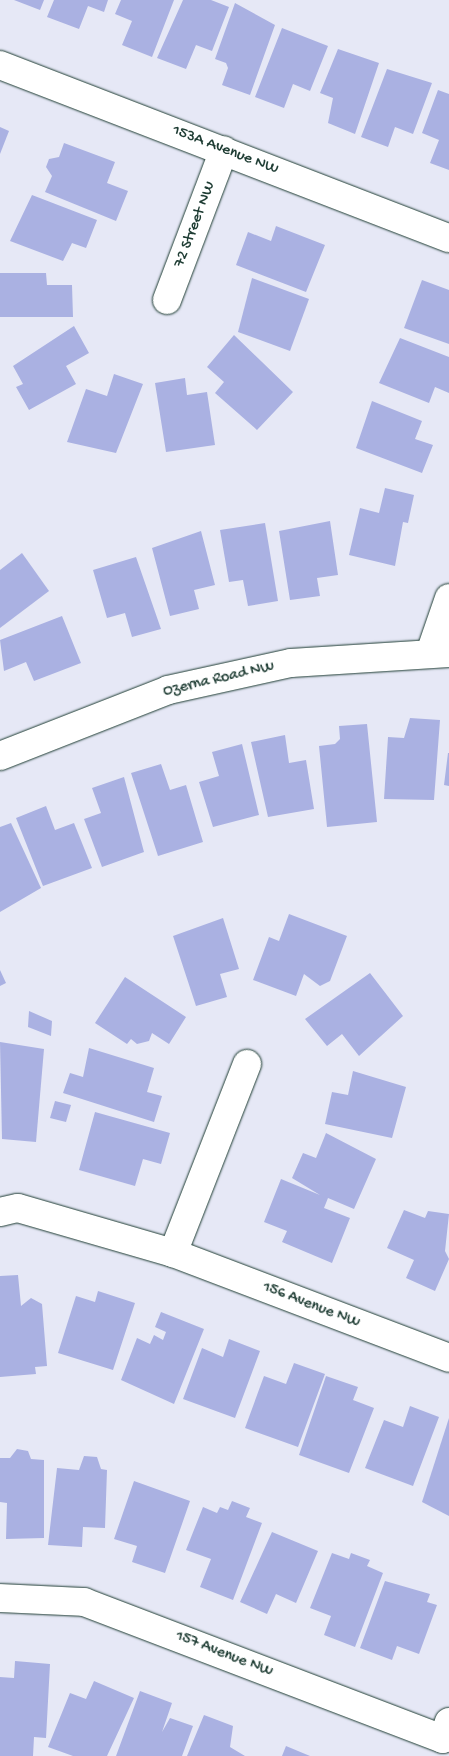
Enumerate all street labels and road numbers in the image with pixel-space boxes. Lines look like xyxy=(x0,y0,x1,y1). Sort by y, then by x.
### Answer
street label: 153A Avenue NW xyxy=(169,122,281,180)
street label: 72 Street NW xyxy=(171,179,221,271)
street label: Ozerna Road NW xyxy=(161,658,277,702)
street label: 156 Avenue NW xyxy=(260,1279,362,1333)
street label: 157 Avenue NW xyxy=(173,1628,275,1682)

